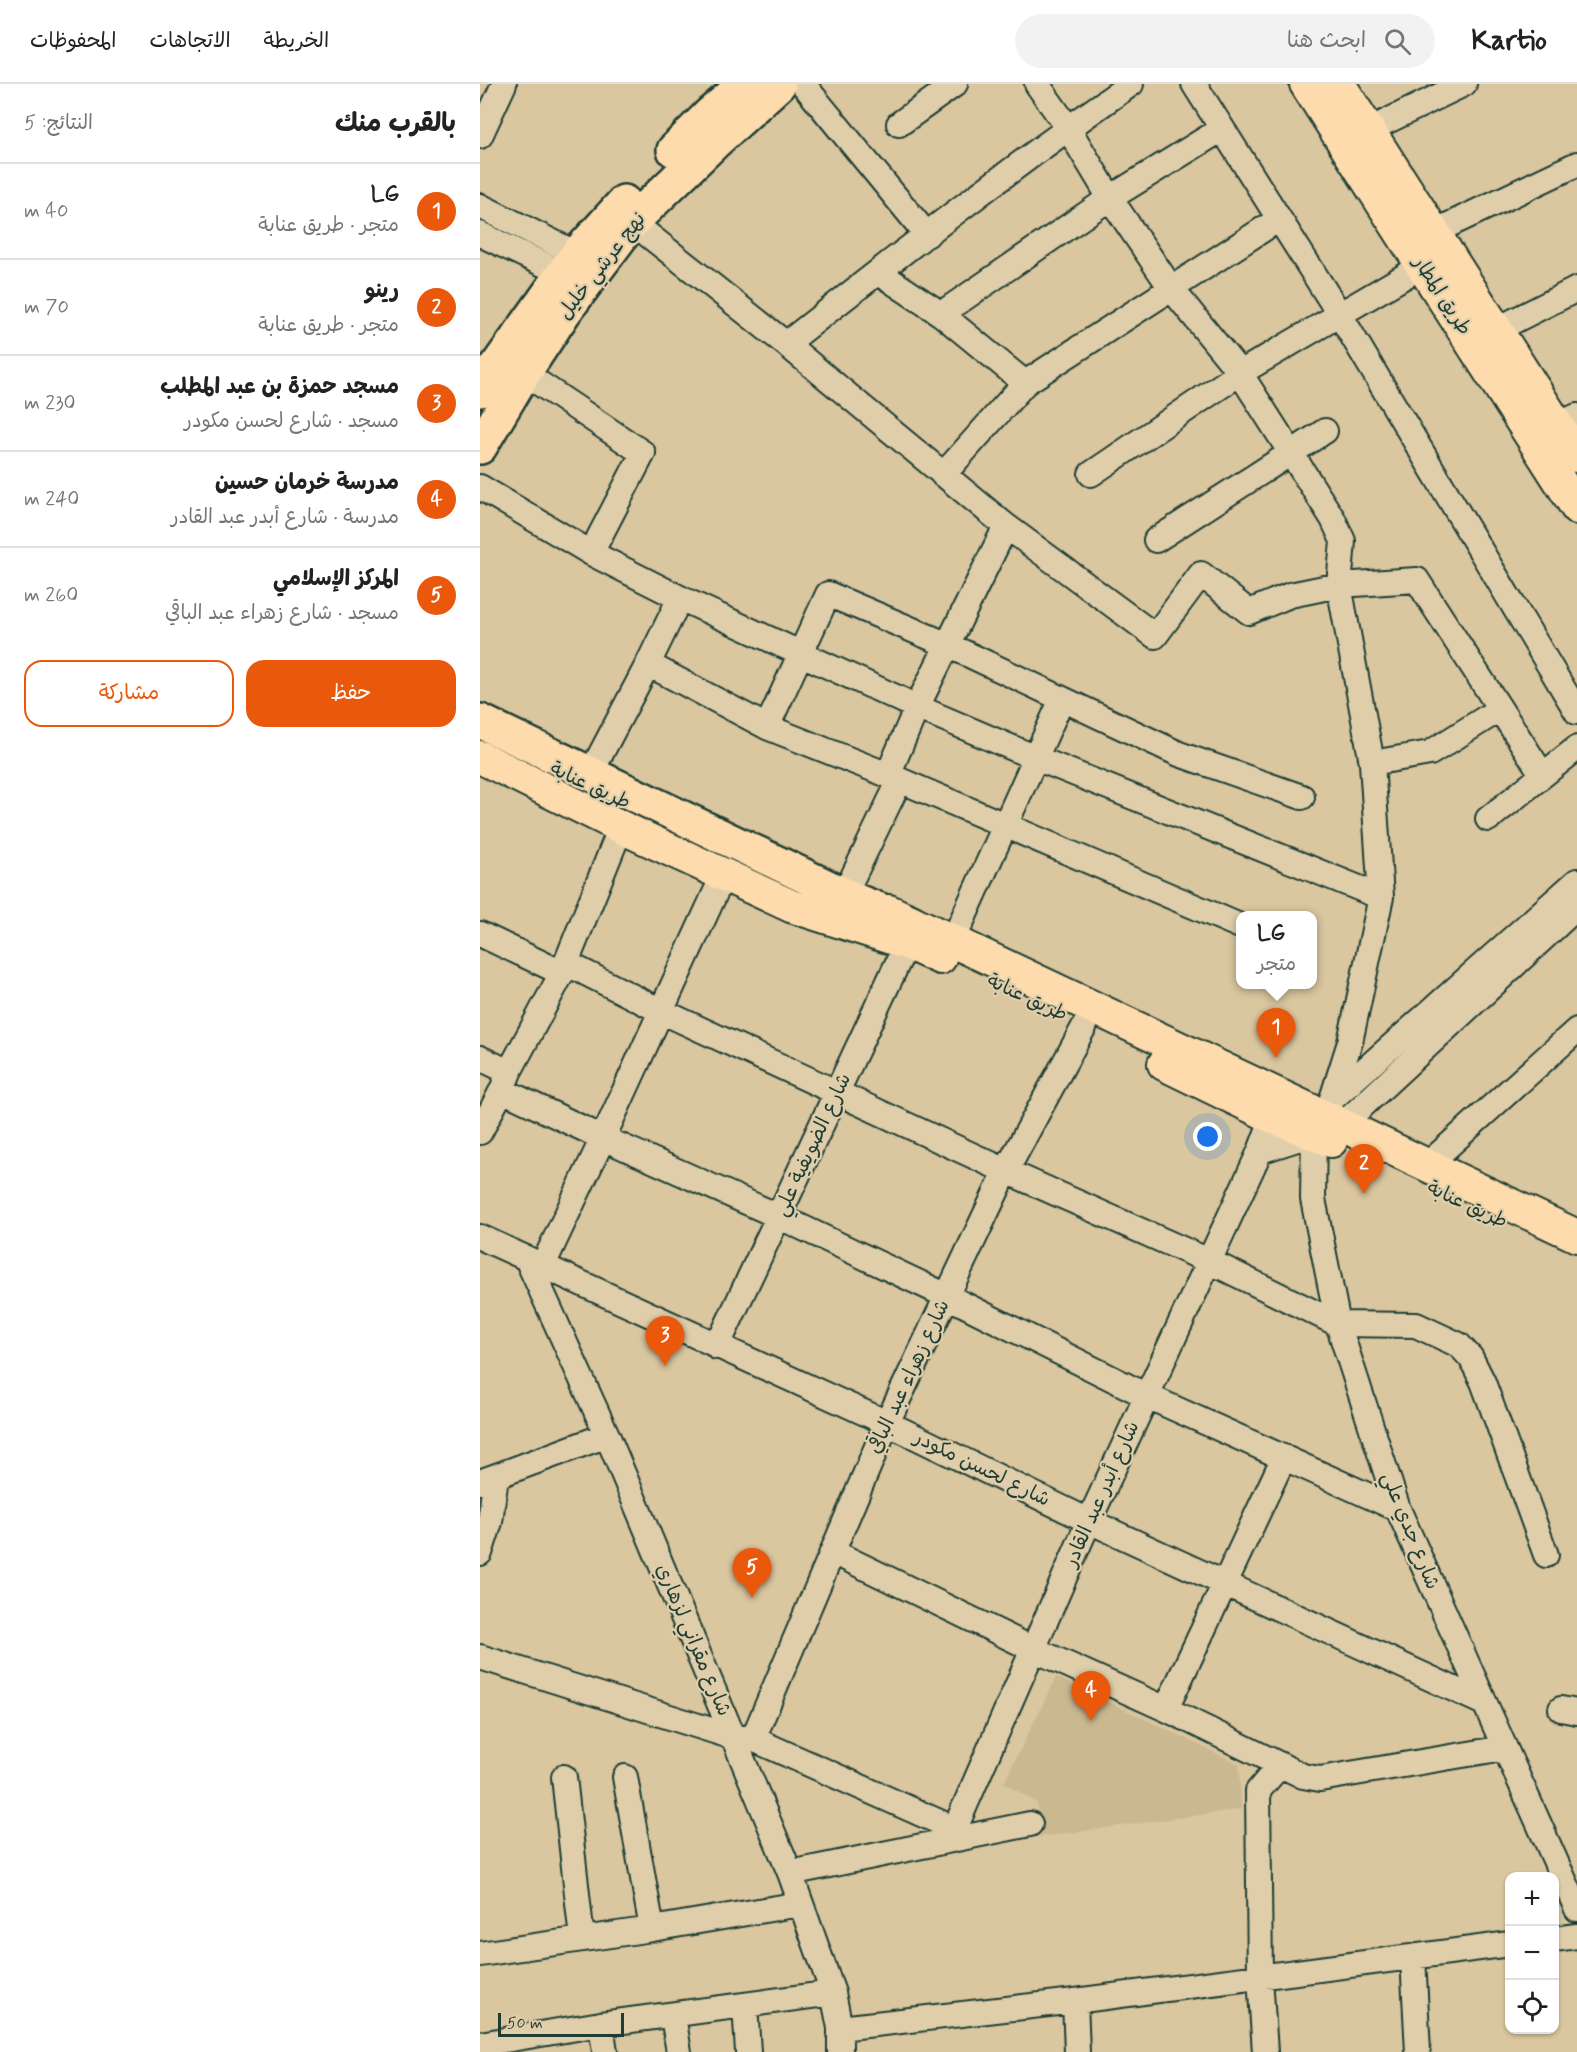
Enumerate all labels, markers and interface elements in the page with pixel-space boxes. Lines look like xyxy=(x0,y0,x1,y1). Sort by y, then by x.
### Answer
search box xyxy=(1015,14,1435,68)
text: Kartio xyxy=(1471,23,1547,60)
icon: search xyxy=(1381,25,1414,58)
text: المحفوظات xyxy=(30,27,116,55)
text: الاتجاهات xyxy=(149,27,231,55)
text: الخريطة xyxy=(264,27,329,55)
text: ابحث هنا xyxy=(1287,27,1366,55)
text: بالقرب منك xyxy=(335,107,456,141)
text: النتائج: 5 xyxy=(24,110,93,137)
text: LG xyxy=(371,181,399,209)
text: 40 m xyxy=(24,198,68,225)
text: 1 xyxy=(432,198,441,225)
street label: نهج عرشي خليل xyxy=(551,207,655,327)
text: متجر · طريق عنابة xyxy=(258,212,399,239)
street label: طريق المطار xyxy=(1405,250,1478,341)
text: رينو xyxy=(365,277,399,305)
text: 70 m xyxy=(24,294,69,321)
text: 2 xyxy=(432,294,441,321)
text: متجر · طريق عنابة xyxy=(258,312,399,339)
text: مسجد حمزة بن عبد المطلب xyxy=(160,373,399,401)
text: 230 m xyxy=(24,390,76,417)
text: 3 xyxy=(432,390,441,417)
text: مسجد · شارع لحسن مكودر xyxy=(184,408,399,435)
text: مدرسة خرمان حسين xyxy=(215,469,399,497)
text: 240 m xyxy=(24,486,79,513)
text: 4 xyxy=(431,486,442,513)
text: مدرسة · شارع أبدر عبد القادر xyxy=(171,504,399,531)
text: المركز الإسلامي xyxy=(273,565,399,593)
text: 260 m xyxy=(24,582,78,609)
text: 5 xyxy=(431,582,443,609)
text: مسجد · شارع زهراء عبد الباقي xyxy=(165,600,399,627)
button: مشاركة xyxy=(24,660,234,727)
button: حفظ xyxy=(246,660,456,727)
street label: طريق عنابة xyxy=(545,756,635,816)
popup xyxy=(1236,911,1317,989)
text: LG xyxy=(1257,920,1285,948)
text: متجر xyxy=(1257,951,1296,978)
street label: طريق عنابة xyxy=(982,968,1072,1028)
pin: 1 xyxy=(1256,1008,1296,1058)
street label: شارع الضويفية علي xyxy=(768,1069,861,1222)
your location xyxy=(1193,1122,1222,1151)
pin: 2 xyxy=(1344,1144,1384,1194)
street label: طريق عنابة xyxy=(1422,1175,1512,1235)
street label: شارع زهراء عبد الباقي xyxy=(861,1295,957,1458)
pin: 3 xyxy=(646,1316,684,1366)
street label: شارع أبدر عبد القادر xyxy=(1057,1417,1146,1573)
street label: شارع لحسن مكودر xyxy=(908,1424,1054,1514)
street label: شارع جدي علي xyxy=(1371,1468,1446,1595)
pin: 5 xyxy=(732,1548,772,1598)
street label: شارع مقراني لزهاري xyxy=(646,1560,737,1721)
pin: 4 xyxy=(1072,1672,1110,1721)
map controls xyxy=(1505,1872,1559,2034)
button: + xyxy=(1505,1872,1559,1926)
button: − xyxy=(1505,1926,1559,1980)
button: locate xyxy=(1505,1980,1559,2034)
scale bar xyxy=(498,2010,624,2038)
text: 50 m xyxy=(507,2013,543,2034)

